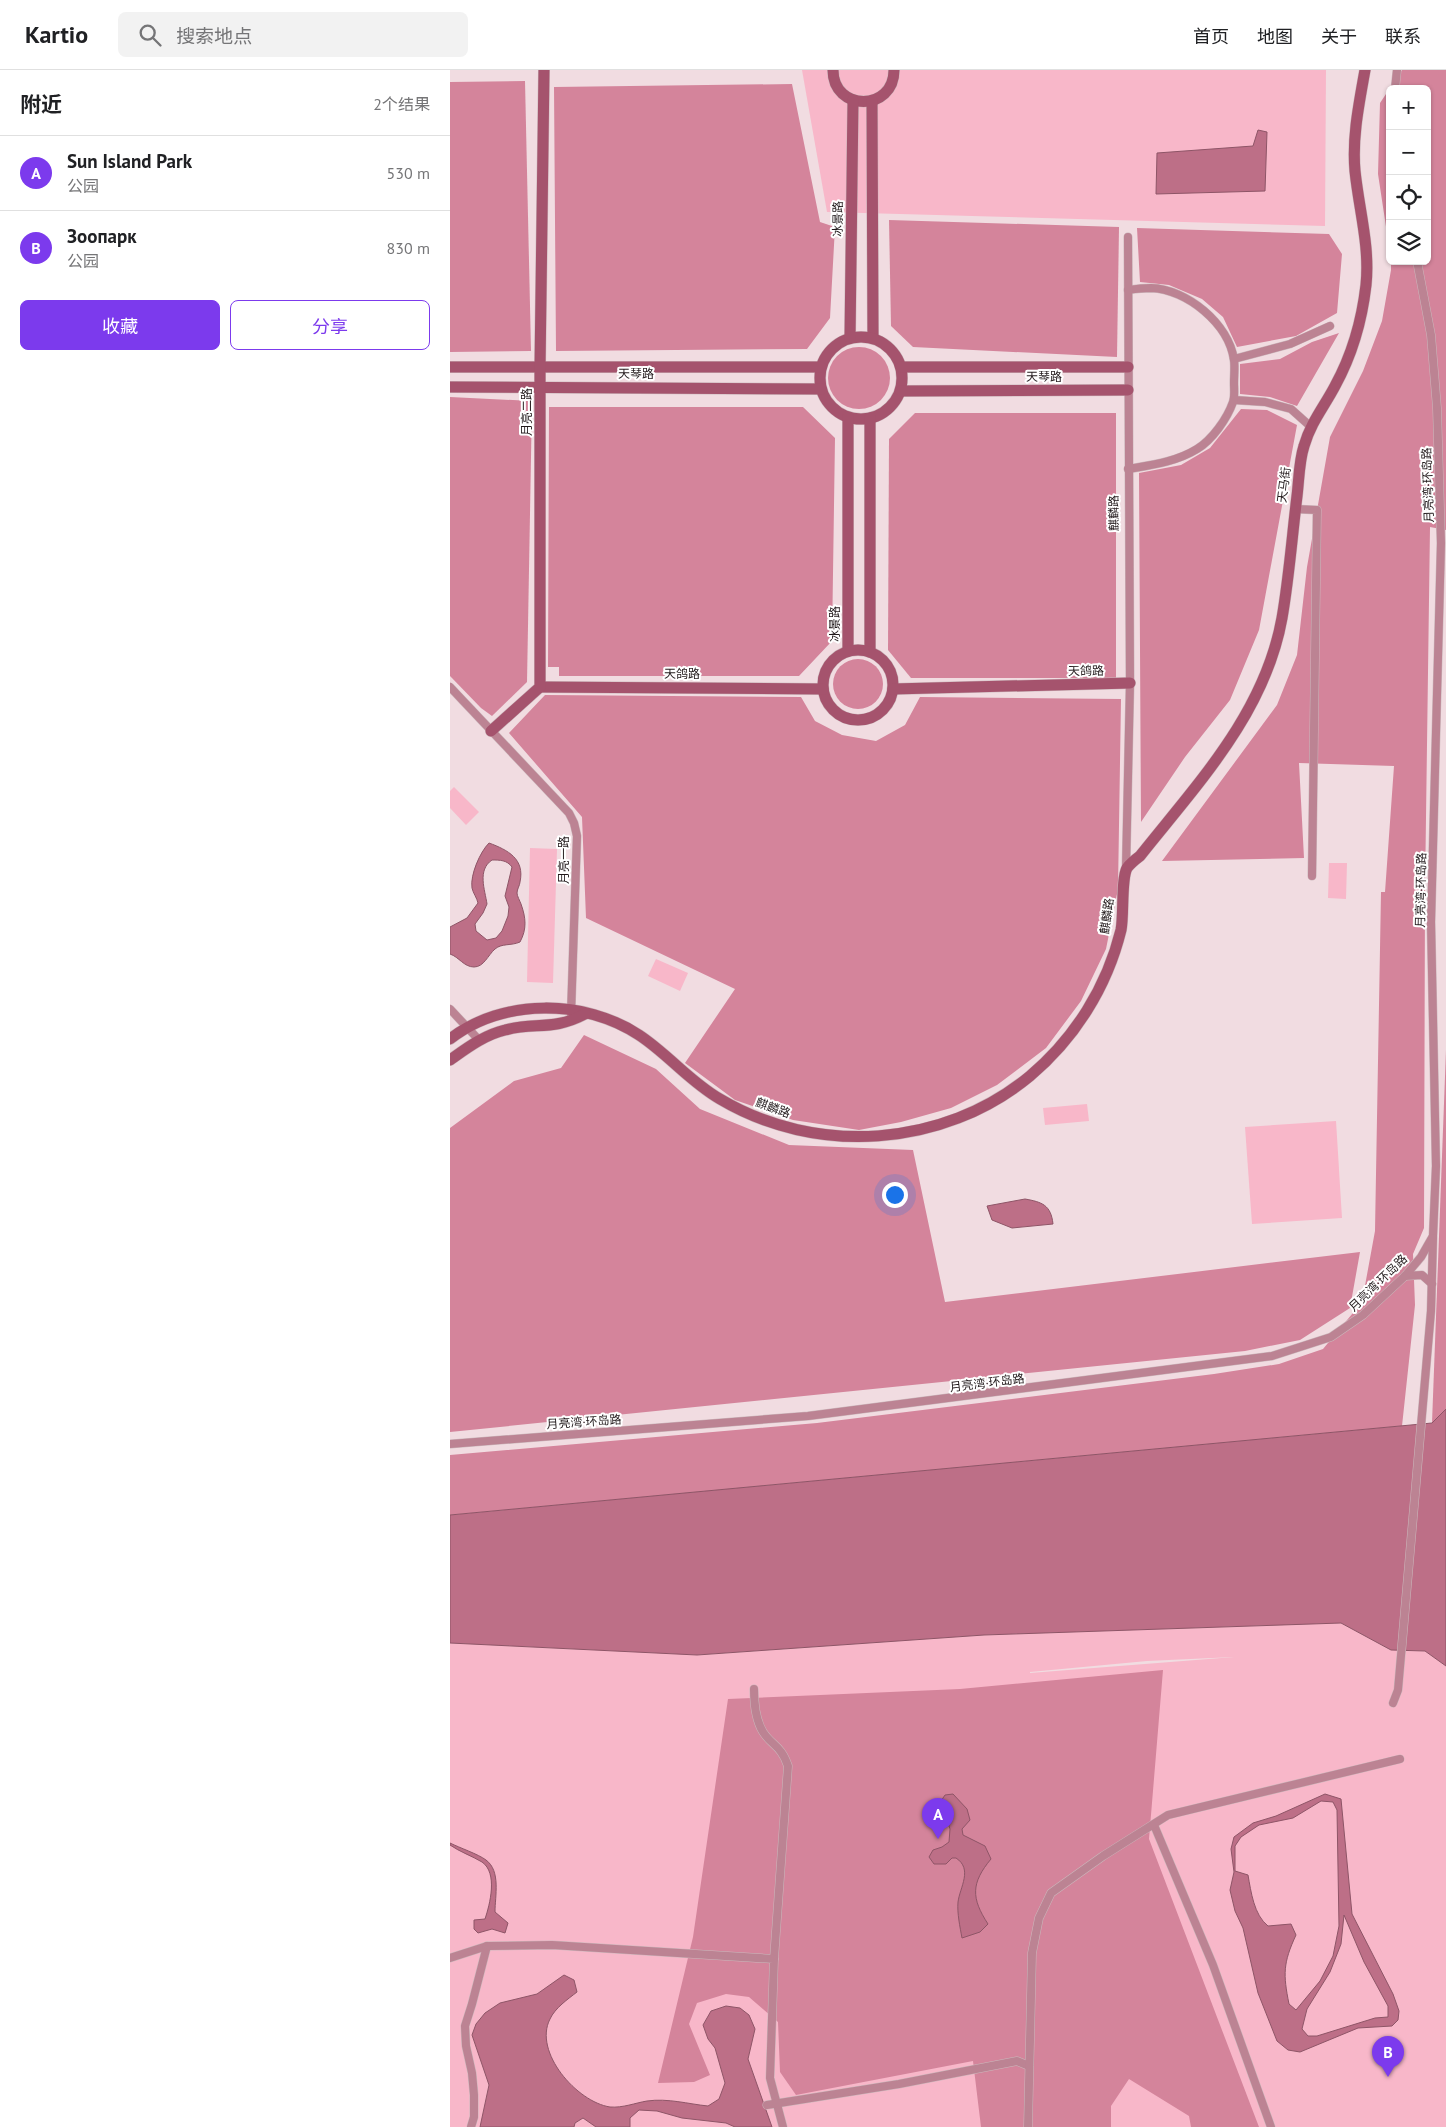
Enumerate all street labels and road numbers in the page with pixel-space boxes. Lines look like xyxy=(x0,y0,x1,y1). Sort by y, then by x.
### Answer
street label: 冰景路 xyxy=(830,201,845,237)
street label: 天琴路 xyxy=(618,366,654,381)
street label: 天琴路 xyxy=(1026,369,1062,384)
street label: 月亮二路 xyxy=(519,388,534,436)
street label: 月亮湾·环岛路 xyxy=(1419,447,1436,523)
street label: 天马街 xyxy=(1274,466,1293,504)
street label: 麒麟路 xyxy=(1106,495,1121,531)
street label: 冰景路 xyxy=(827,606,842,642)
street label: 天鸽路 xyxy=(1068,663,1104,678)
street label: 天鸽路 xyxy=(664,666,700,681)
street label: 月亮一路 xyxy=(556,836,571,884)
street label: 月亮湾·环岛路 xyxy=(1412,852,1429,928)
street label: 麒麟路 xyxy=(1097,897,1116,935)
street label: 麒麟路 xyxy=(754,1094,793,1121)
street label: 月亮湾·环岛路 xyxy=(1345,1251,1410,1314)
street label: 月亮湾·环岛路 xyxy=(949,1370,1025,1395)
street label: 月亮湾·环岛路 xyxy=(546,1411,622,1432)

